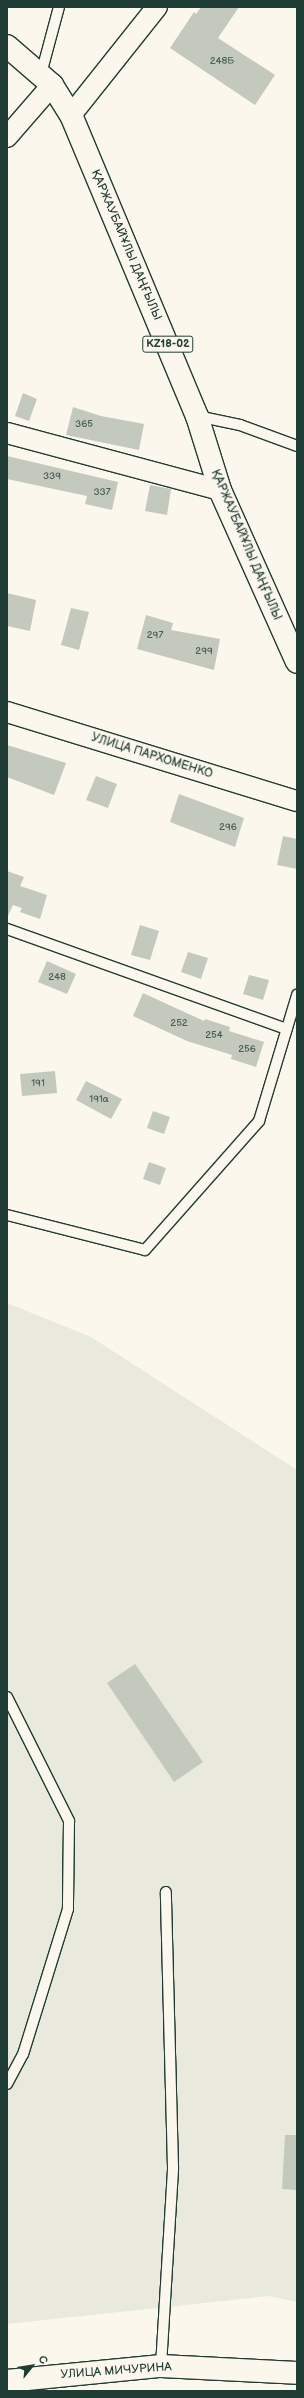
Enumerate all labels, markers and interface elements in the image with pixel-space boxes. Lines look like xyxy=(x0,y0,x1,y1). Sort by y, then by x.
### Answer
house number: 248Б xyxy=(210,56,234,68)
street label: ҚАРЖАУБАЙҰЛЫ ДАҢҒЫЛЫ xyxy=(88,167,164,323)
road number: KZ18-02 xyxy=(142,335,194,353)
house number: 365 xyxy=(75,419,93,431)
street label: ҚАРЖАУБАЙҰЛЫ ДАҢҒЫЛЫ xyxy=(208,467,284,623)
house number: 339 xyxy=(43,471,61,483)
house number: 337 xyxy=(93,487,111,499)
house number: 297 xyxy=(147,630,163,642)
house number: 299 xyxy=(195,646,213,658)
street label: УЛИЦА ПАРХОМЕНКО xyxy=(89,731,215,781)
house number: 296 xyxy=(219,822,237,834)
house number: 248 xyxy=(48,972,66,984)
house number: 252 xyxy=(170,1018,188,1030)
house number: 254 xyxy=(205,1030,223,1042)
house number: 256 xyxy=(238,1044,256,1056)
house number: 191 xyxy=(31,1078,45,1090)
house number: 191а xyxy=(89,1094,109,1106)
north arrow xyxy=(12,2346,52,2386)
text: С xyxy=(35,2353,50,2366)
street label: УЛИЦА МИЧУРИНА xyxy=(60,2360,172,2382)

